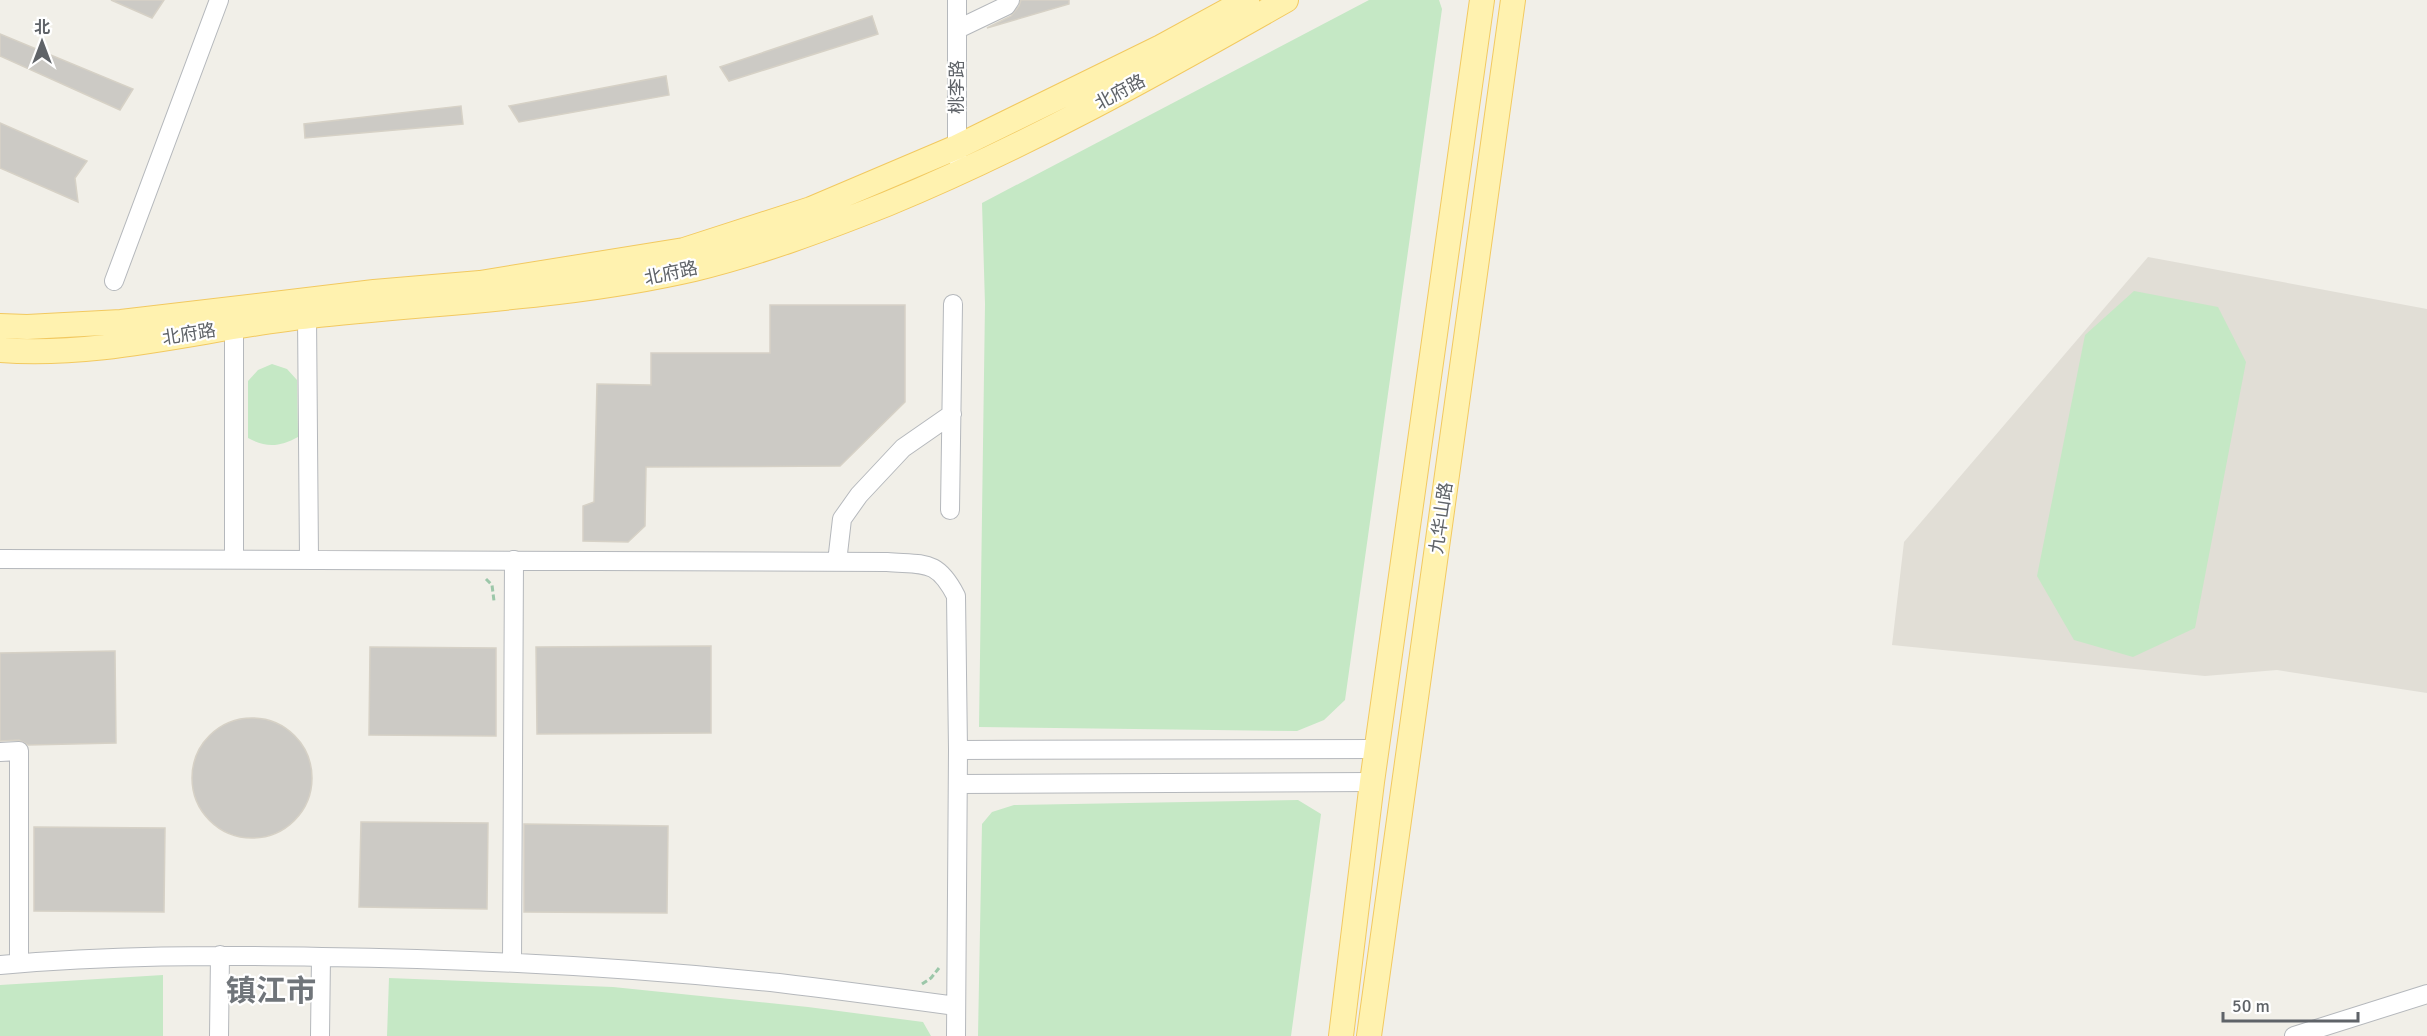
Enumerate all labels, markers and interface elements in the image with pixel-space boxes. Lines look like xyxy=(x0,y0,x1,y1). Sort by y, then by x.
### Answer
north arrow xyxy=(12,12,72,72)
text: 北 xyxy=(34,18,50,38)
street label: 桃李路 xyxy=(946,60,968,114)
street label: 北府路 xyxy=(1091,70,1149,114)
street label: 北府路 xyxy=(642,257,700,289)
street label: 北府路 xyxy=(161,319,217,349)
street label: 九华山路 xyxy=(1425,481,1457,555)
district label: 镇江市 xyxy=(226,973,316,1010)
scale bar xyxy=(2223,985,2358,1023)
text: 50 m xyxy=(2232,995,2270,1017)

